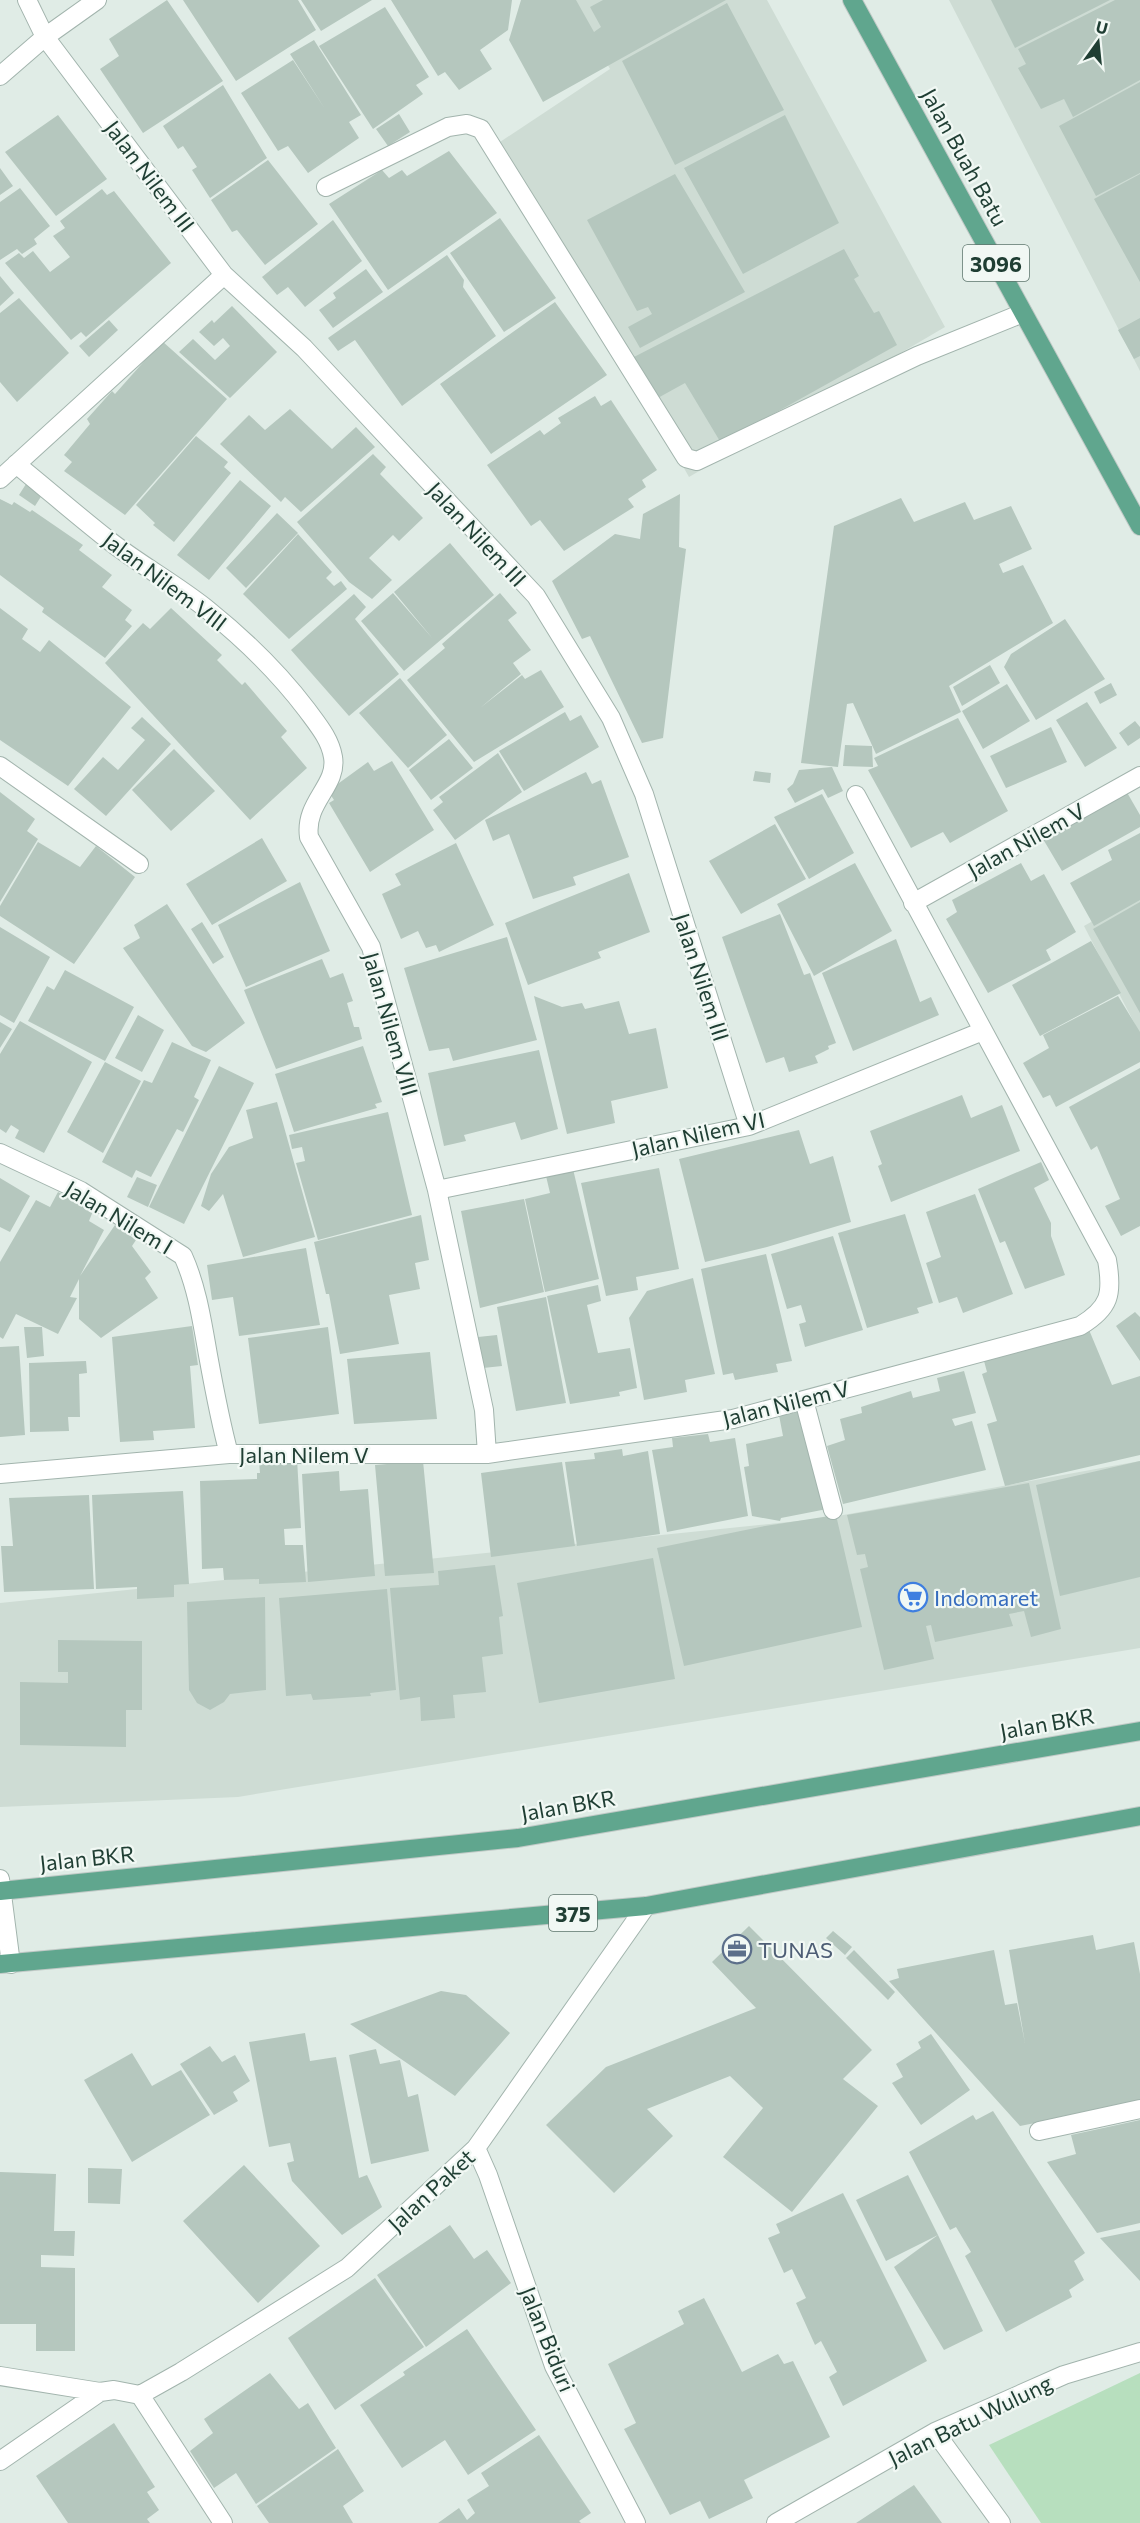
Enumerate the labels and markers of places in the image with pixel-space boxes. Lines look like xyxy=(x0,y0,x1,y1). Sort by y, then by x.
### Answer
supermarket icon: Indomaret xyxy=(897,1581,929,1613)
place label: Indomaret xyxy=(934,1584,1038,1611)
office icon: TUNAS xyxy=(721,1933,753,1965)
place label: TUNAS xyxy=(758,1936,833,1963)

